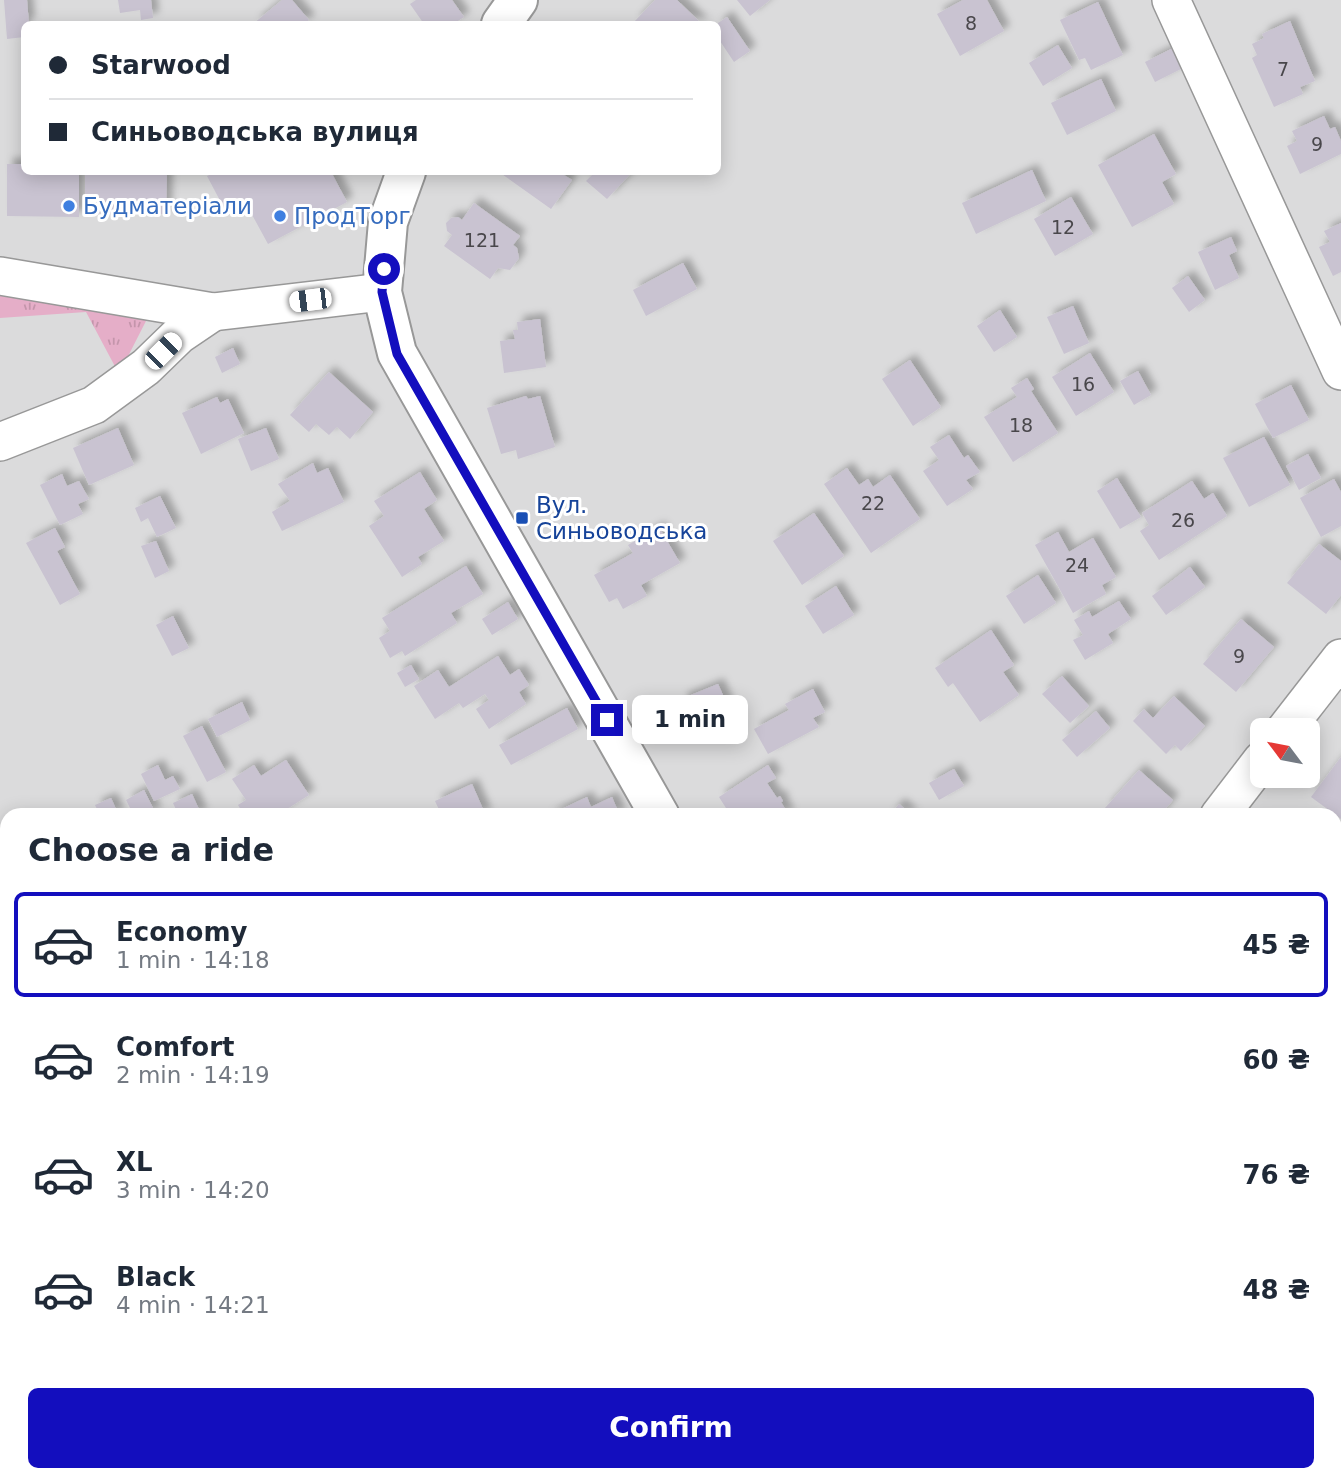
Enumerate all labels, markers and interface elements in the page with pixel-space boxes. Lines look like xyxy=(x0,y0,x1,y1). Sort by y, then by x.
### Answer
house number: 8 xyxy=(965,12,977,34)
text: Starwood xyxy=(91,50,231,80)
house number: 7 xyxy=(1277,58,1289,80)
text: Синьоводська вулиця xyxy=(91,117,419,147)
house number: 9 xyxy=(1311,133,1323,155)
place label: Будматеріали xyxy=(83,193,252,219)
marker: Будматеріали xyxy=(61,198,77,214)
place label: ПродТорг xyxy=(294,203,411,229)
marker: ПродТорг xyxy=(272,208,288,224)
house number: 12 xyxy=(1051,216,1075,238)
house number: 121 xyxy=(464,229,500,251)
route start xyxy=(368,253,400,285)
car xyxy=(288,287,333,313)
car xyxy=(141,329,186,373)
house number: 16 xyxy=(1071,373,1095,395)
house number: 18 xyxy=(1009,414,1033,436)
place label: Вул. Синьоводська xyxy=(536,492,707,544)
house number: 22 xyxy=(861,492,885,514)
house number: 26 xyxy=(1171,509,1195,531)
marker: Вул. Синьоводська xyxy=(514,510,530,526)
house number: 24 xyxy=(1065,554,1089,576)
house number: 9 xyxy=(1233,645,1245,667)
callout: 1 min xyxy=(632,696,747,744)
route end xyxy=(591,704,623,736)
text: 1 min xyxy=(654,706,726,732)
north arrow xyxy=(1250,718,1320,788)
map controls xyxy=(1250,718,1320,788)
text: Choose a ride xyxy=(28,831,274,869)
icon: car xyxy=(32,913,95,976)
text: Economy xyxy=(116,917,247,947)
text: 45 ₴ xyxy=(1242,930,1310,960)
text: 1 min · 14:18 xyxy=(116,947,270,973)
icon: car xyxy=(32,1028,95,1091)
text: Comfort xyxy=(116,1032,234,1062)
text: 60 ₴ xyxy=(1242,1045,1310,1075)
text: 2 min · 14:19 xyxy=(116,1062,270,1088)
icon: car xyxy=(32,1143,95,1206)
text: XL xyxy=(116,1147,153,1177)
text: 76 ₴ xyxy=(1242,1160,1310,1190)
text: 3 min · 14:20 xyxy=(116,1177,270,1203)
icon: car xyxy=(32,1258,95,1321)
text: Black xyxy=(116,1262,195,1292)
text: 48 ₴ xyxy=(1242,1275,1310,1305)
text: 4 min · 14:21 xyxy=(116,1292,270,1318)
button: Confirm xyxy=(28,1388,1314,1468)

